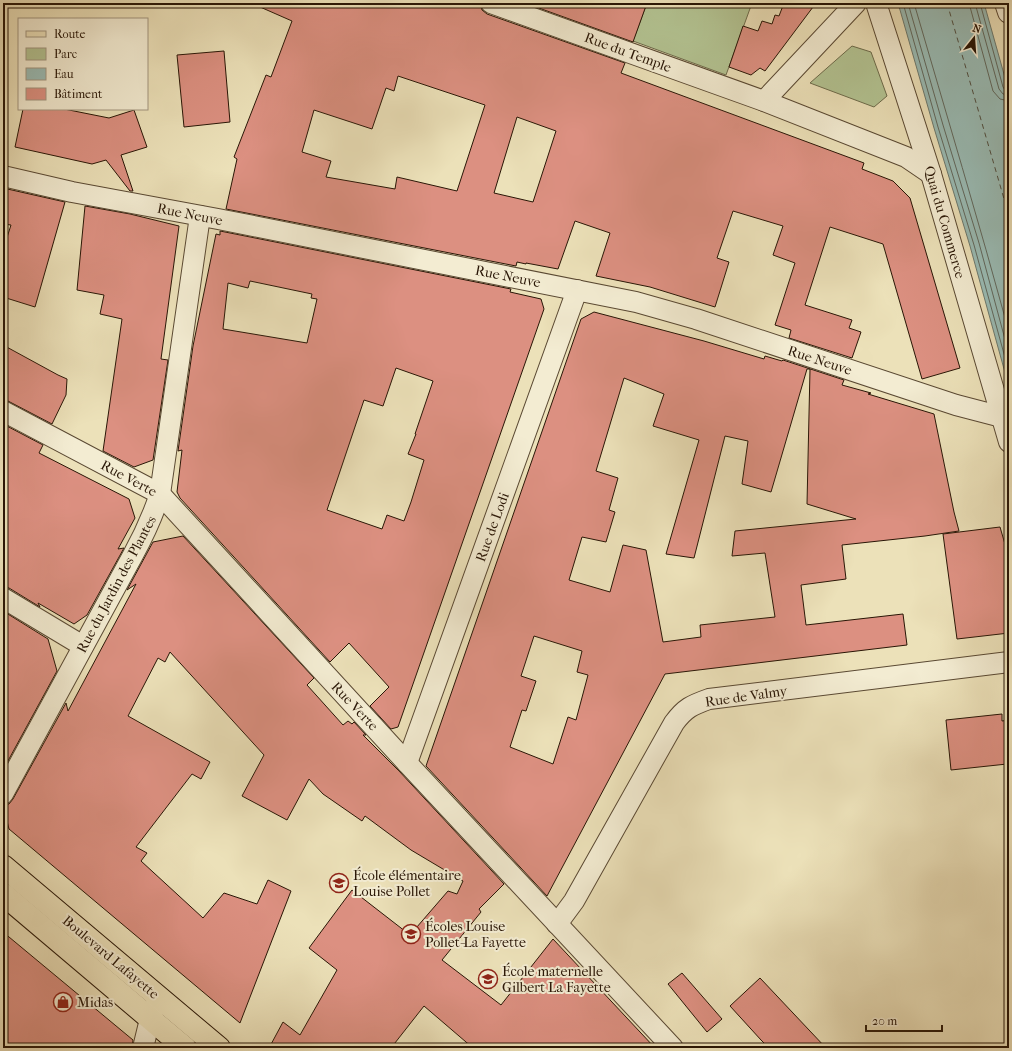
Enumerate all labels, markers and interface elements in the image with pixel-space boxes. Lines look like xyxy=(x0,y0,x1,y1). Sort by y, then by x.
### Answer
legend xyxy=(18,18,148,110)
north arrow xyxy=(954,18,994,58)
text: N xyxy=(971,21,983,37)
text: Route xyxy=(54,27,86,41)
street label: Rue du Temple xyxy=(582,29,674,76)
text: Parc xyxy=(54,47,77,61)
text: Eau xyxy=(54,67,74,81)
text: Bâtiment xyxy=(54,87,103,101)
street label: Quai du Commerce xyxy=(920,164,969,281)
street label: Rue Neuve xyxy=(156,200,224,229)
street label: Rue Neuve xyxy=(474,262,542,291)
street label: Rue Neuve xyxy=(786,342,854,379)
street label: Rue Verte xyxy=(98,457,160,500)
street label: Rue de Lodi xyxy=(472,490,513,564)
street label: Rue du Jardin des Plantes xyxy=(73,513,160,656)
street label: Rue Verte xyxy=(328,678,382,734)
street label: Rue de Valmy xyxy=(704,682,789,711)
place label: École élémentaire Louise Pollet xyxy=(353,866,461,900)
school or university icon: École élémentaire Louise Pollet xyxy=(328,872,350,894)
street label: Boulevard Lafayette xyxy=(59,912,163,1003)
place label: Écoles Louise Pollet-La Fayette xyxy=(425,917,526,951)
school or university icon: Écoles Louise Pollet-La Fayette xyxy=(400,923,422,945)
place label: École maternelle Gilbert La Fayette xyxy=(502,962,611,996)
school or university icon: École maternelle Gilbert La Fayette xyxy=(477,968,499,990)
shop icon: Midas xyxy=(52,991,74,1013)
place label: Midas xyxy=(77,994,113,1011)
scale bar xyxy=(866,1007,942,1033)
text: 20 m xyxy=(872,1014,897,1028)

